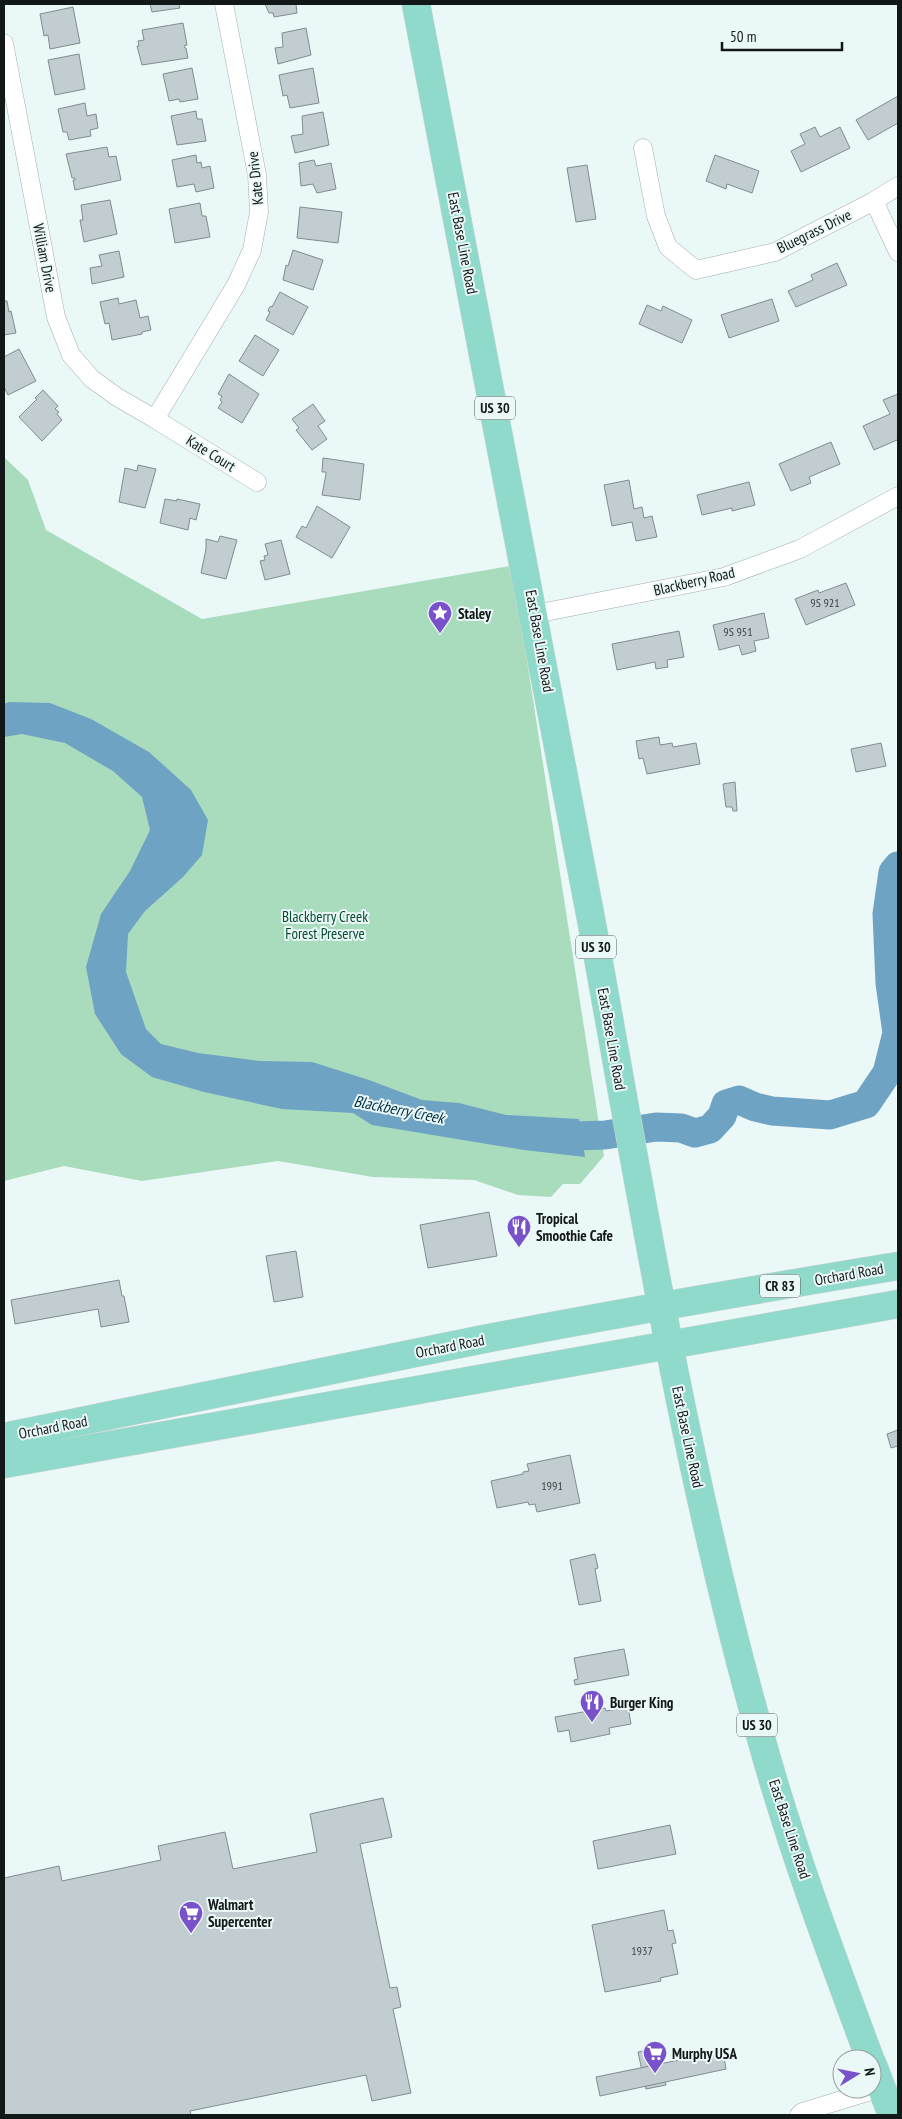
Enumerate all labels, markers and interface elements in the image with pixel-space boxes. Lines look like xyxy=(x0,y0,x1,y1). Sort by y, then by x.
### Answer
scale bar xyxy=(722,20,842,52)
text: 50 m xyxy=(730,27,756,46)
street label: Kate Drive xyxy=(243,150,267,206)
street label: East Base Line Road xyxy=(444,190,482,296)
street label: Bluegrass Drive xyxy=(774,205,854,257)
street label: William Drive xyxy=(29,222,61,294)
road number: US 30 xyxy=(475,396,515,419)
street label: Kate Court xyxy=(183,431,239,475)
street label: Blackberry Road xyxy=(652,562,736,600)
street label: East Base Line Road xyxy=(522,588,558,694)
house number: 9S 921 xyxy=(810,595,840,610)
place icon: Staley xyxy=(427,600,453,634)
place label: Staley xyxy=(458,604,492,623)
house number: 9S 951 xyxy=(723,624,753,639)
park label: Blackberry Creek Forest Preserve xyxy=(282,907,368,943)
road number: US 30 xyxy=(576,936,616,959)
street label: East Base Line Road xyxy=(594,986,630,1092)
water label: Blackberry Creek xyxy=(352,1090,448,1128)
place label: Tropical Smoothie Cafe xyxy=(536,1209,613,1245)
restaurant icon: Tropical Smoothie Cafe xyxy=(506,1214,532,1248)
street label: Orchard Road xyxy=(813,1259,885,1289)
road number: CR 83 xyxy=(760,1274,800,1298)
street label: Orchard Road xyxy=(414,1330,486,1362)
street label: East Base Line Road xyxy=(668,1384,708,1490)
street label: Orchard Road xyxy=(17,1411,89,1443)
house number: 1991 xyxy=(541,1478,563,1493)
restaurant icon: Burger King xyxy=(579,1689,605,1723)
place label: Burger King xyxy=(610,1693,674,1712)
road number: US 30 xyxy=(737,1714,777,1736)
street label: East Base Line Road xyxy=(765,1777,815,1881)
place label: Walmart Supercenter xyxy=(207,1895,273,1931)
supermarket icon: Walmart Supercenter xyxy=(178,1900,204,1934)
house number: 1937 xyxy=(631,1943,653,1958)
supermarket icon: Murphy USA xyxy=(642,2040,668,2074)
place label: Murphy USA xyxy=(672,2044,737,2063)
north arrow xyxy=(832,2049,882,2099)
text: N xyxy=(860,2066,879,2077)

